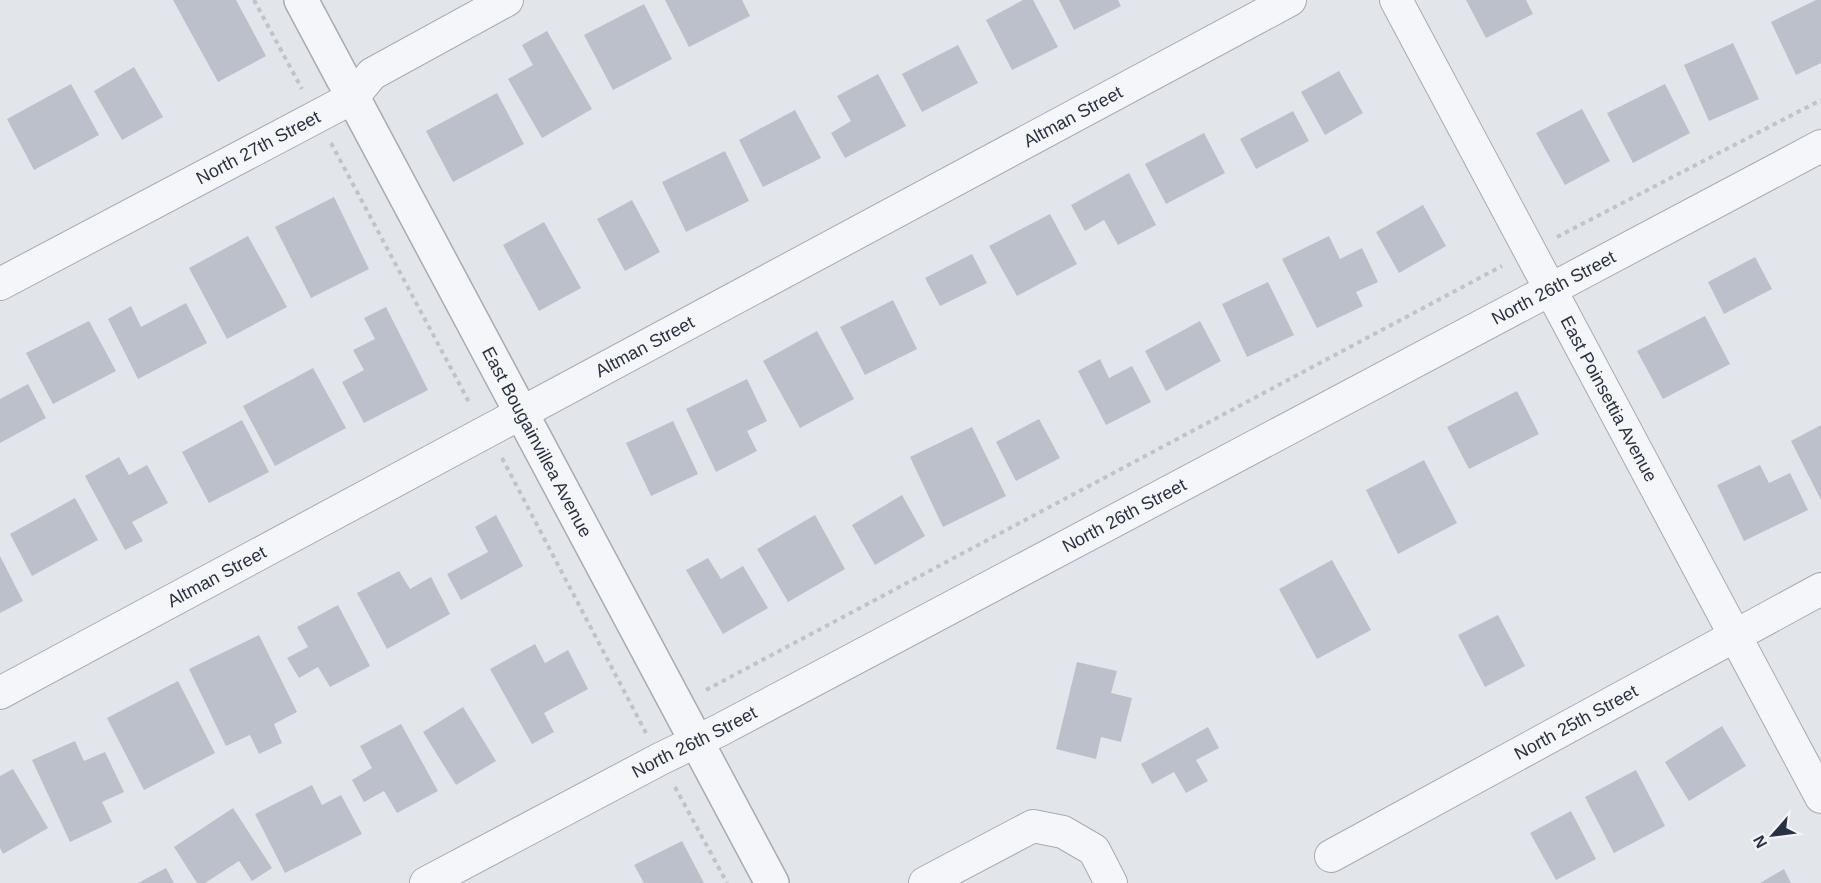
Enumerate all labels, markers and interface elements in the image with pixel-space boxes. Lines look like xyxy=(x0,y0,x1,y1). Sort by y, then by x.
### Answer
street label: Altman Street xyxy=(1020,82,1126,151)
street label: North 27th Street xyxy=(193,107,324,188)
street label: North 26th Street xyxy=(1488,247,1619,329)
street label: Altman Street xyxy=(592,312,698,381)
street label: East Poinsettia Avenue xyxy=(1556,313,1661,485)
street label: East Bougainvillea Avenue xyxy=(478,343,596,541)
street label: North 26th Street xyxy=(1059,475,1189,557)
street label: Altman Street xyxy=(164,542,270,611)
street label: North 25th Street xyxy=(1511,681,1641,764)
street label: North 26th Street xyxy=(628,702,760,782)
north arrow xyxy=(1743,805,1803,865)
text: N xyxy=(1750,833,1770,851)

